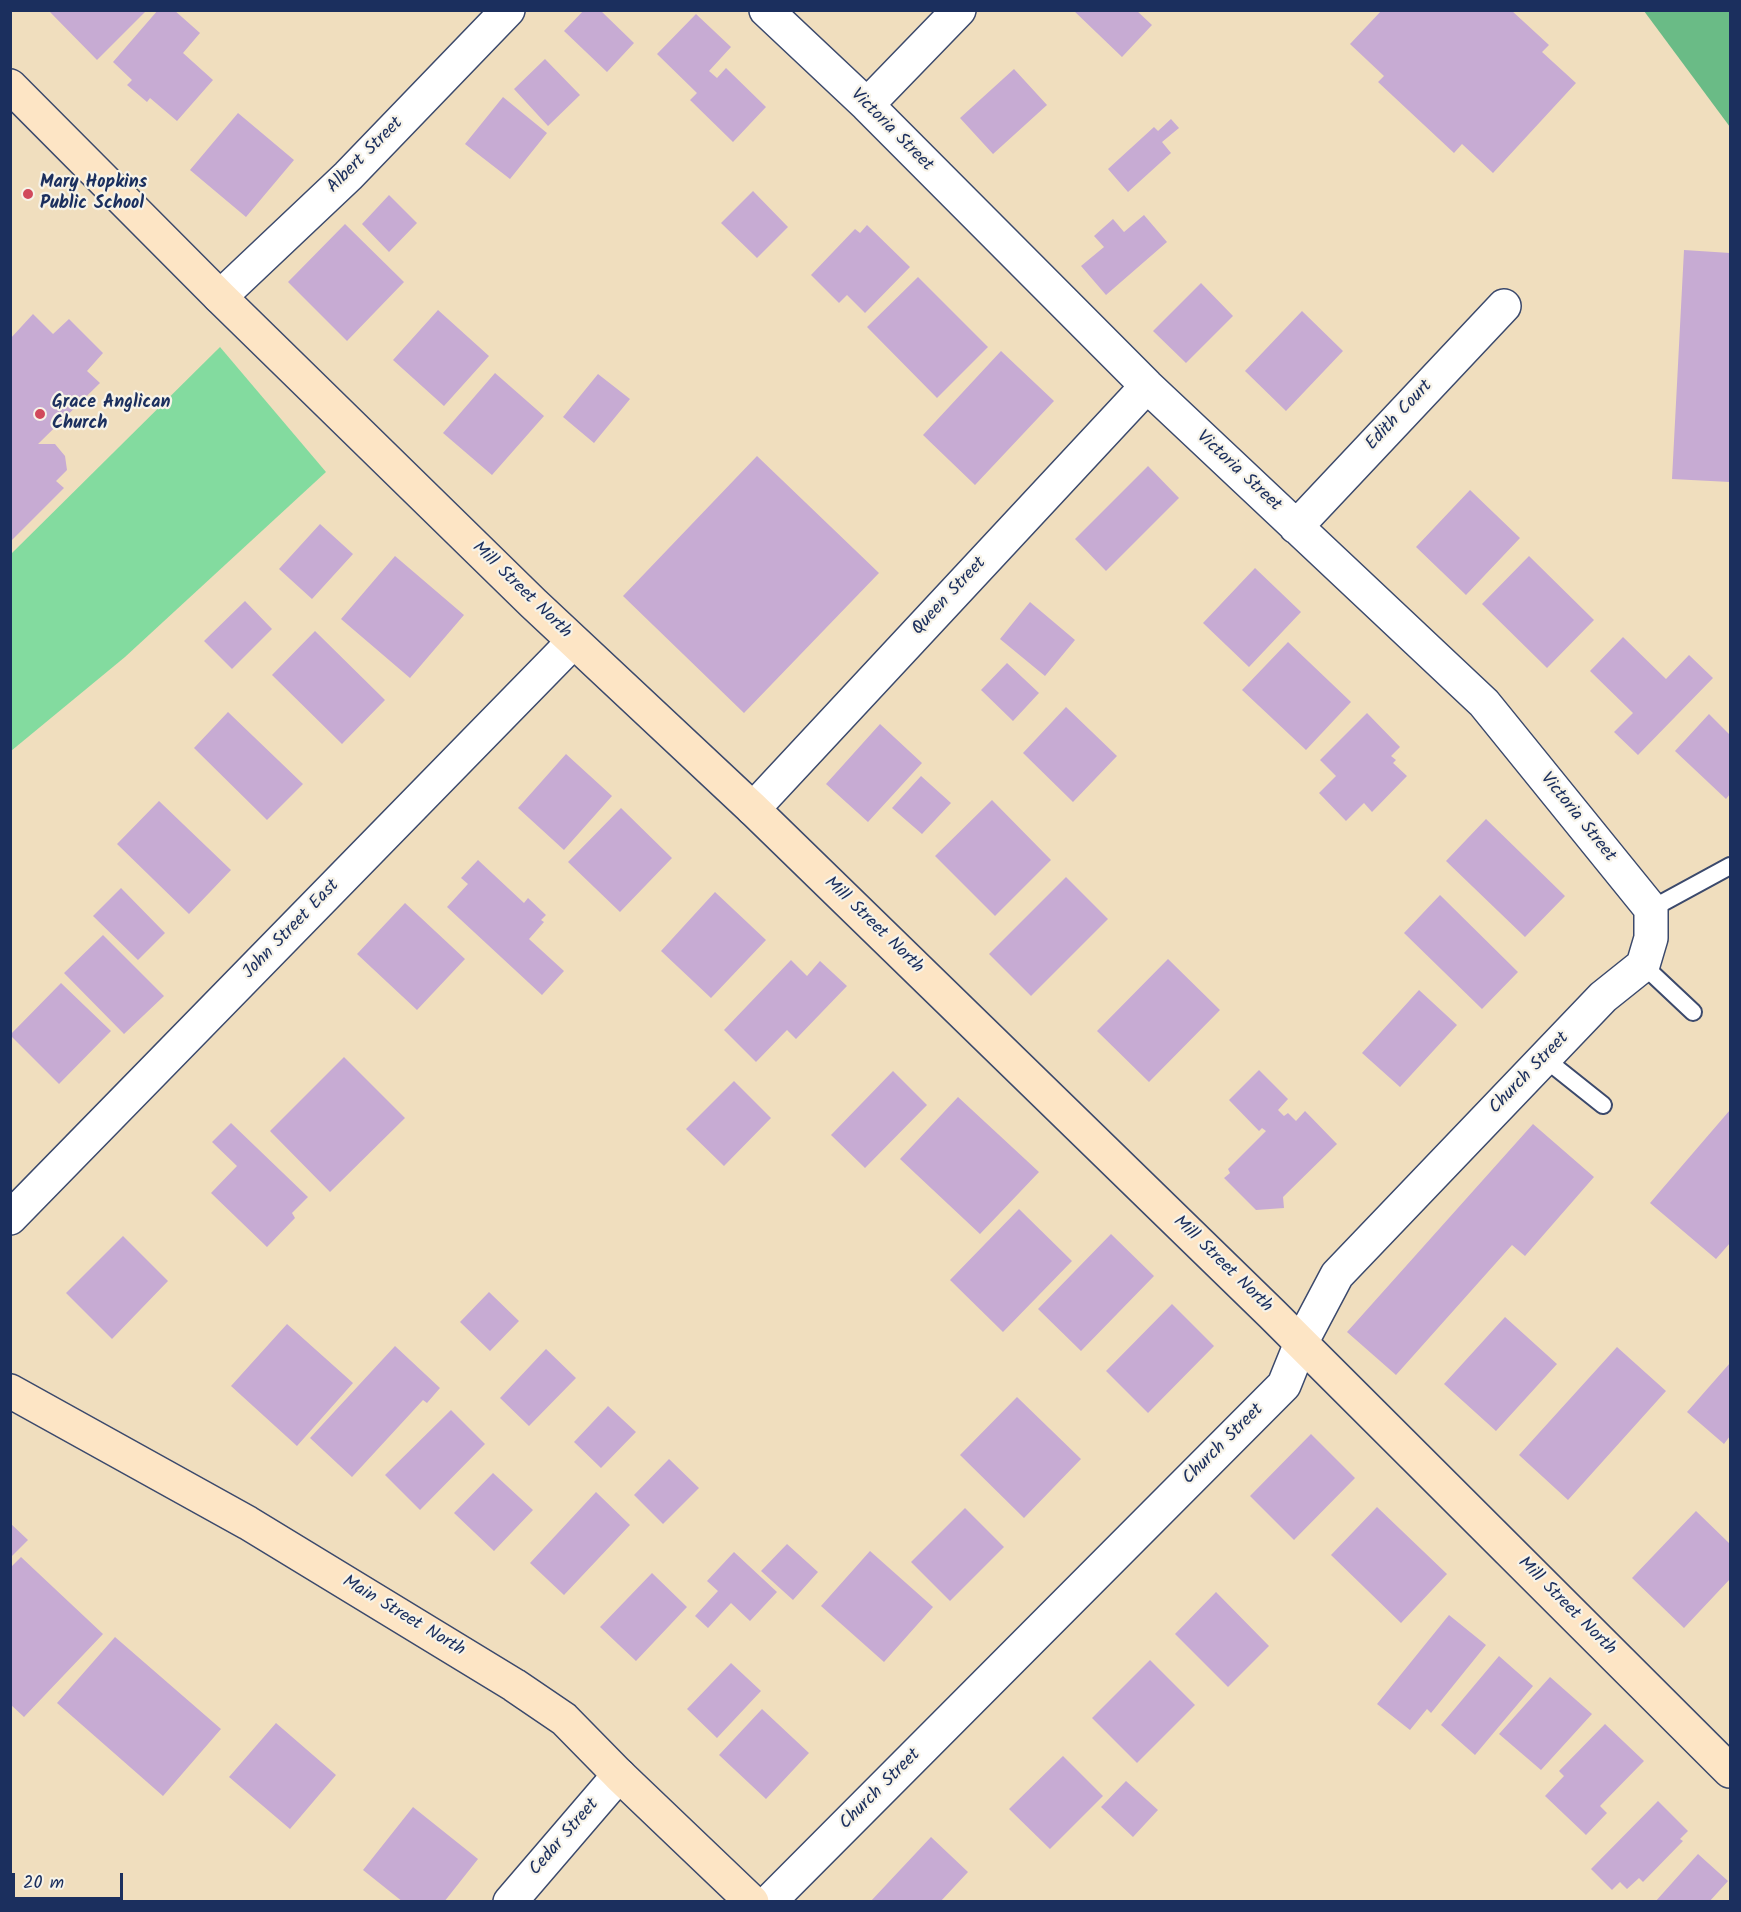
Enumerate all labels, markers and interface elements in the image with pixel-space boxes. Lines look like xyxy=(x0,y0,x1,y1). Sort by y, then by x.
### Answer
street label: Victoria Street xyxy=(845,85,937,177)
street label: Albert Street xyxy=(323,113,409,199)
place label: Mary Hopkins Public School xyxy=(40,173,147,216)
marker: Mary Hopkins Public School xyxy=(21,187,35,201)
street label: Edith Court xyxy=(1362,376,1438,456)
place label: Grace Anglican Church xyxy=(52,393,170,436)
marker: Grace Anglican Church xyxy=(33,407,47,421)
street label: Victoria Street xyxy=(1191,427,1285,517)
street label: Mill Street North xyxy=(467,538,575,644)
street label: Queen Street xyxy=(908,553,992,641)
street label: Victoria Street xyxy=(1534,769,1620,867)
street label: Mill Street North xyxy=(819,873,927,979)
street label: John Street East xyxy=(239,876,345,984)
street label: Church Street xyxy=(1486,1029,1574,1119)
street label: Mill Street North xyxy=(1168,1212,1276,1318)
street label: Church Street xyxy=(1179,1400,1269,1490)
street label: Mill Street North xyxy=(1512,1553,1620,1661)
street label: Main Street North xyxy=(338,1572,468,1662)
street label: Church Street xyxy=(836,1745,926,1835)
street label: Cedar Street xyxy=(526,1795,604,1881)
scale bar xyxy=(15,1861,126,1899)
text: 20 m xyxy=(23,1869,64,1898)

